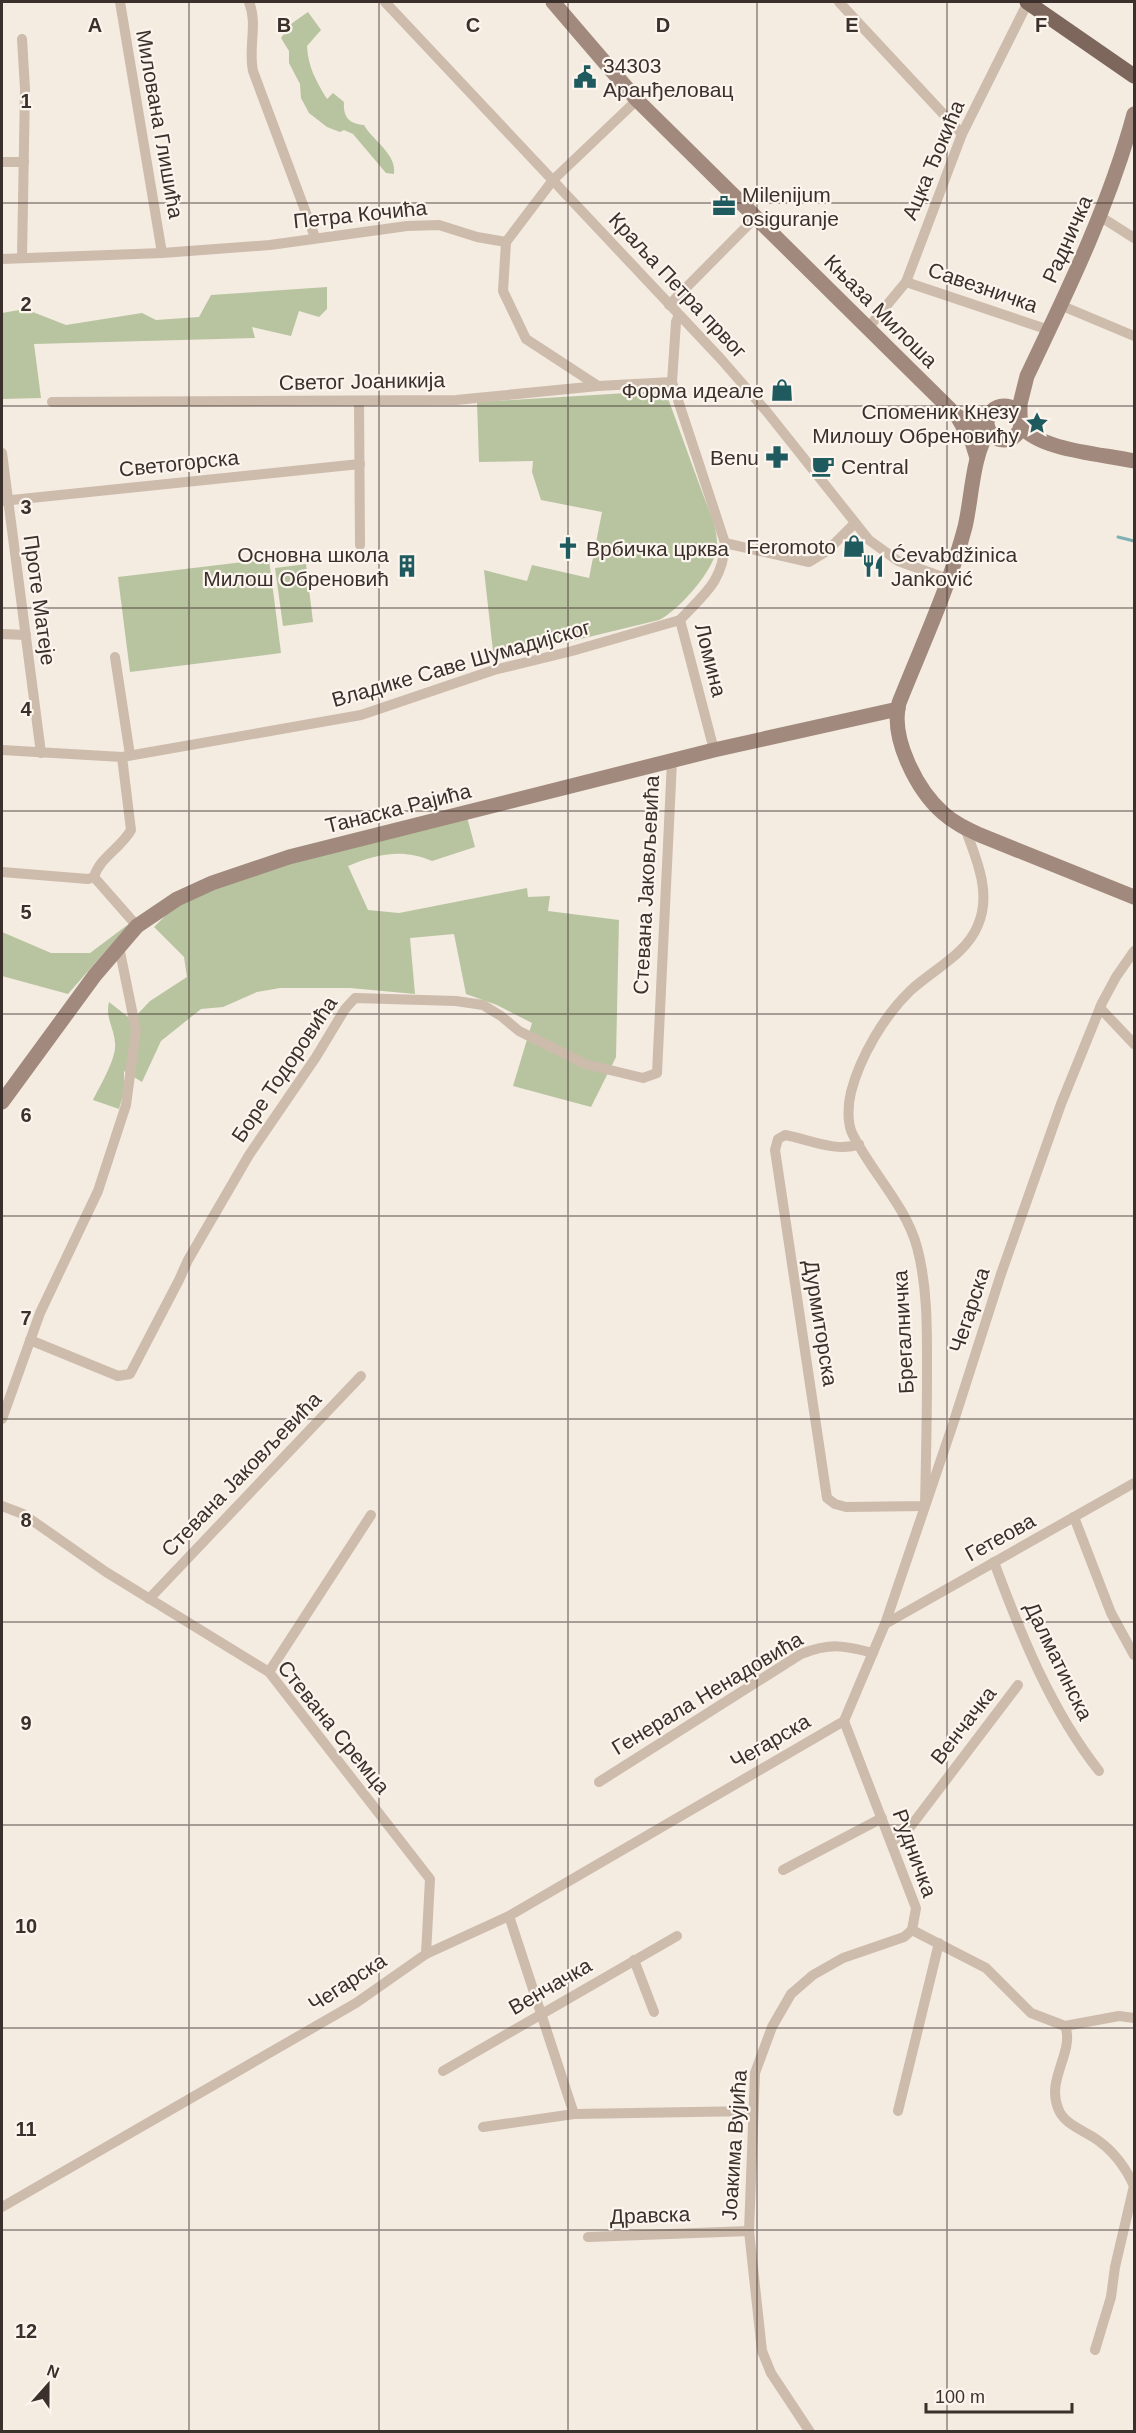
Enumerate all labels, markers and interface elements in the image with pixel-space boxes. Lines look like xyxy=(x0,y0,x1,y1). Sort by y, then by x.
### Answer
text: A xyxy=(88,14,102,36)
text: B xyxy=(277,14,291,36)
text: C xyxy=(466,14,480,36)
text: D xyxy=(656,14,670,36)
text: E xyxy=(845,14,859,36)
text: F xyxy=(1035,14,1047,36)
street label: Милована Глишића xyxy=(132,28,188,220)
place label: 34303 Аранђеловац xyxy=(603,54,733,101)
public building icon: 34303 Аранђеловац xyxy=(572,64,598,90)
text: 1 xyxy=(20,90,32,112)
street label: Ацка Ђокића xyxy=(898,97,969,223)
place label: Milenijum osiguranje xyxy=(742,183,839,230)
street label: Радничка xyxy=(1038,192,1097,286)
office icon: Milenijum osiguranje xyxy=(711,193,737,219)
street label: Петра Кочића xyxy=(292,196,428,232)
street label: Краља Петра првог xyxy=(605,208,752,363)
street label: Књаза Милоша xyxy=(820,250,942,372)
street label: Савезничка xyxy=(925,257,1041,317)
text: 2 xyxy=(20,293,32,315)
street label: Светог Јоаникија xyxy=(279,368,446,394)
shop icon: Форма идеале xyxy=(769,377,795,403)
place label: Форма идеале xyxy=(621,379,764,402)
place label: Споменик Кнезу Милошу Обреновићу xyxy=(812,400,1019,447)
place icon: Споменик Кнезу Милошу Обреновићу xyxy=(1024,410,1050,436)
pharmacy icon: Benu xyxy=(764,444,790,470)
street label: Светогорска xyxy=(118,445,240,481)
place label: Benu xyxy=(710,446,759,469)
cafe icon: Central xyxy=(810,453,836,479)
place label: Central xyxy=(841,455,909,478)
text: 3 xyxy=(20,496,32,518)
street label: Проте Матеје xyxy=(19,533,61,667)
shop icon: Feromoto xyxy=(841,533,867,559)
church icon: Врбичка црква xyxy=(555,535,581,561)
place label: Feromoto xyxy=(746,535,836,558)
place label: Врбичка црква xyxy=(586,537,729,560)
place label: Основна школа Милош Обреновић xyxy=(203,543,389,590)
place label: Ćevabdžinica Janković xyxy=(891,543,1017,590)
building icon: Основна школа Милош Обреновић xyxy=(394,553,420,579)
restaurant icon: Ćevabdžinica Janković xyxy=(860,553,886,579)
street label: Владике Саве Шумадијског xyxy=(329,615,593,711)
street label: Ломина xyxy=(691,621,731,699)
text: 4 xyxy=(20,698,32,720)
street label: Стевана Јаковљевића xyxy=(629,775,663,995)
street label: Танаска Рајића xyxy=(323,779,473,837)
text: 5 xyxy=(20,901,32,923)
street label: Боре Тодоровића xyxy=(227,992,341,1146)
text: 6 xyxy=(20,1104,32,1126)
street label: Дурмиторска xyxy=(800,1258,842,1388)
street label: Чегарска xyxy=(944,1264,994,1355)
street label: Брегалничка xyxy=(888,1269,918,1394)
text: 7 xyxy=(20,1307,32,1329)
street label: Стевана Јаковљевића xyxy=(157,1387,326,1561)
street label: Гетеова xyxy=(961,1508,1039,1566)
text: 8 xyxy=(20,1509,32,1531)
street label: Далматинска xyxy=(1020,1598,1098,1724)
street label: Генерала Ненадовића xyxy=(607,1627,807,1759)
street label: Стевана Сремца xyxy=(273,1656,395,1798)
street label: Венчачка xyxy=(926,1682,1000,1768)
street label: Чегарска xyxy=(726,1709,814,1773)
text: 9 xyxy=(20,1712,32,1734)
street label: Рудничка xyxy=(889,1806,942,1900)
text: 10 xyxy=(15,1915,37,1937)
street label: Чегарска xyxy=(304,1948,390,2016)
street label: Венчачка xyxy=(505,1953,596,2019)
street label: Јоакима Вујића xyxy=(717,2069,751,2221)
text: 11 xyxy=(15,2118,37,2140)
street label: Дравска xyxy=(609,2202,691,2228)
text: 12 xyxy=(15,2320,37,2342)
north arrow xyxy=(18,2355,78,2415)
text: N xyxy=(45,2361,62,2381)
scale bar xyxy=(926,2376,1072,2414)
text: 100 m xyxy=(935,2387,985,2407)

